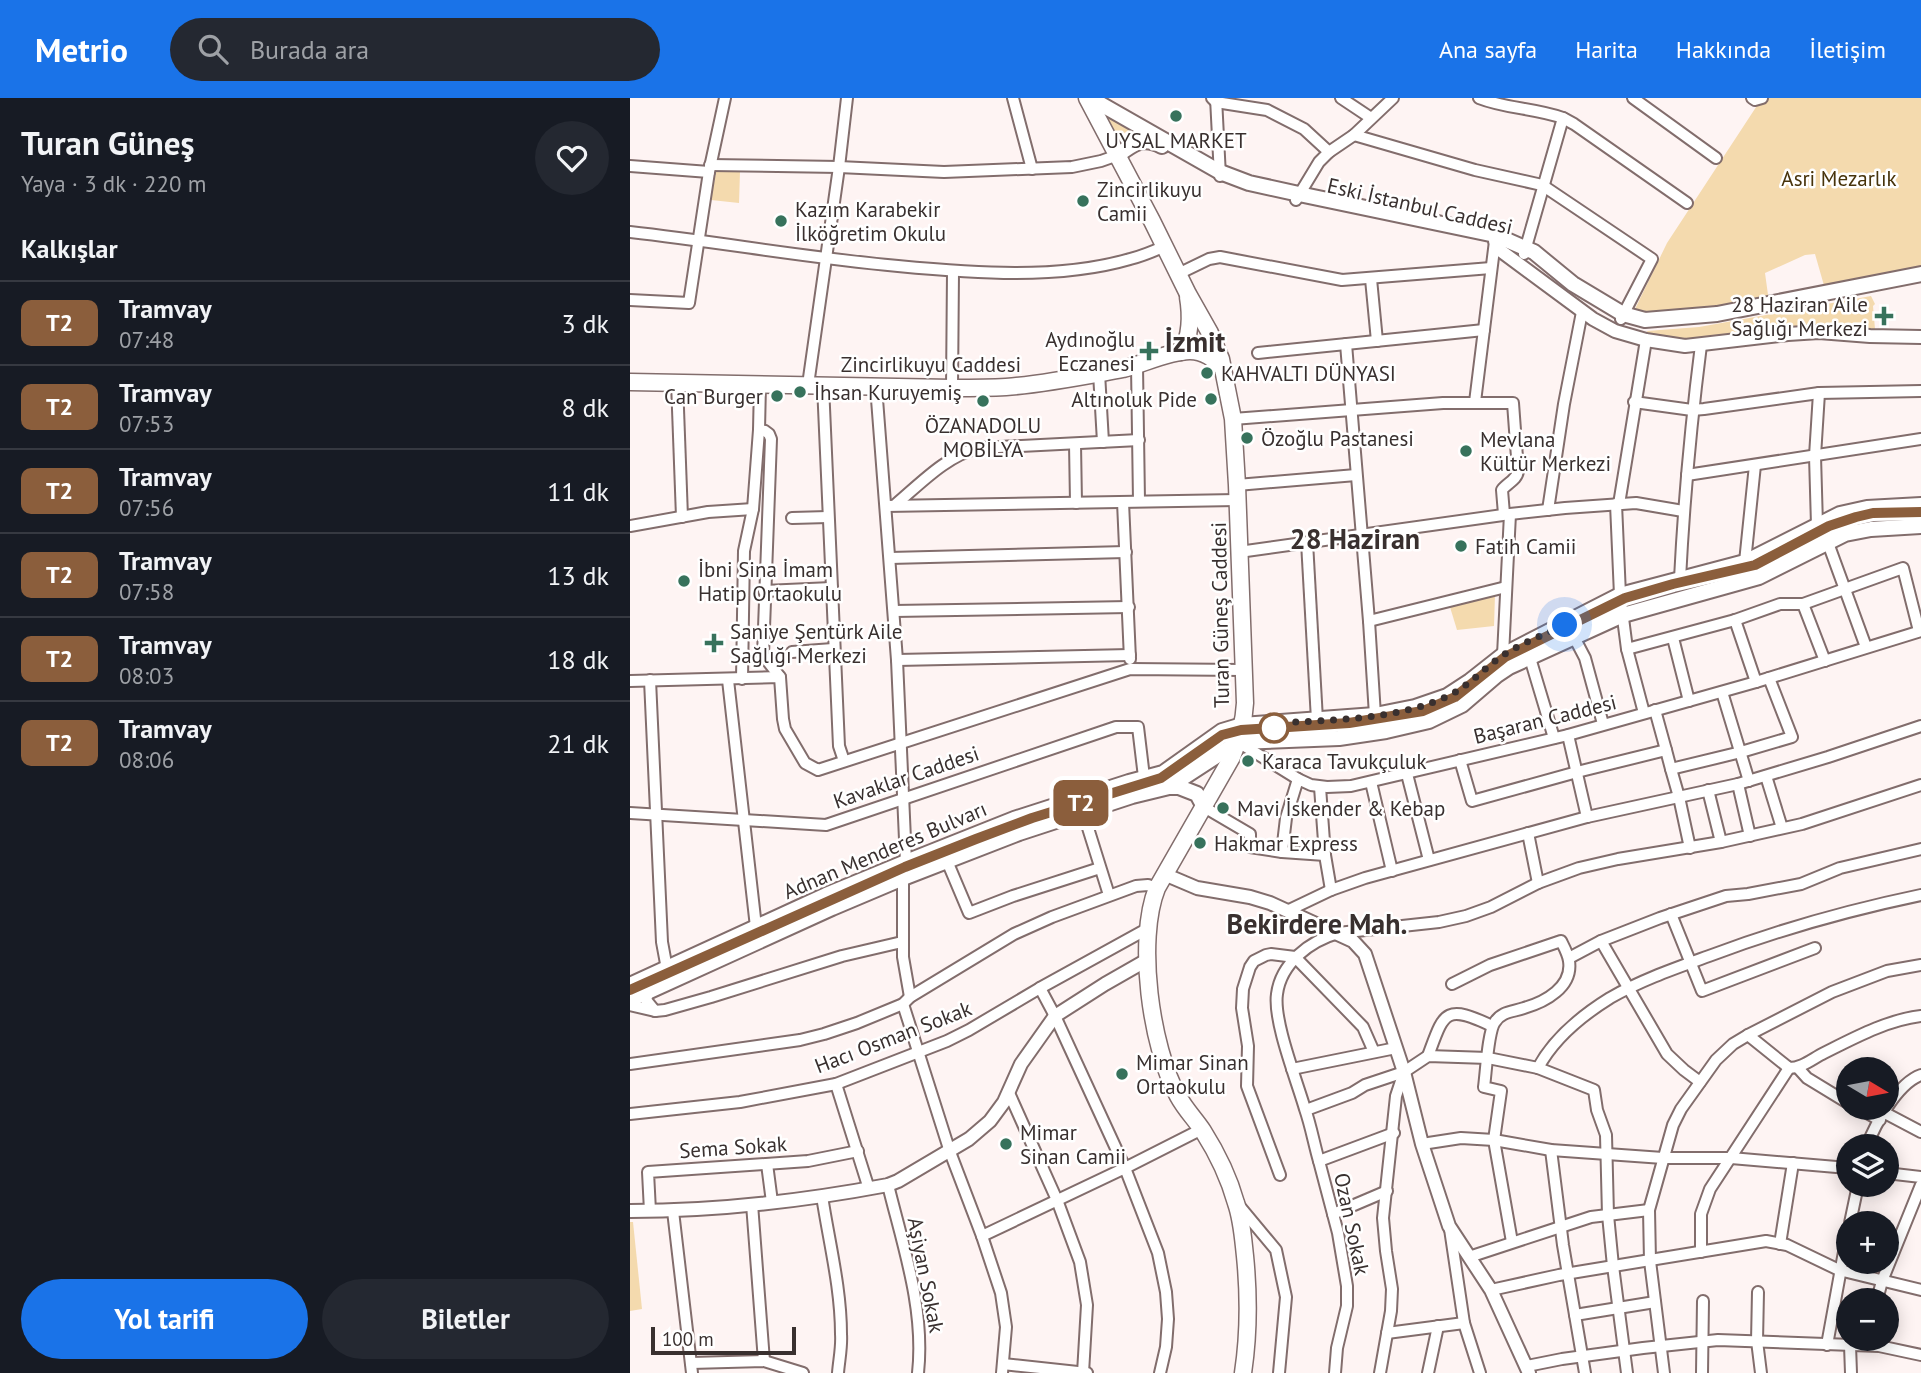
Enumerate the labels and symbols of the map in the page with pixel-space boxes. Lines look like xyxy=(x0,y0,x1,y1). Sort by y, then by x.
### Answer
marker: UYSAL MARKET xyxy=(1168,108,1184,124)
place label: UYSAL MARKET xyxy=(1105,127,1247,154)
park label: Asri Mezarlık xyxy=(1781,165,1897,192)
street label: Eski İstanbul Caddesi xyxy=(1325,172,1515,240)
place label: Zincirlikuyu Camii xyxy=(1097,176,1202,227)
marker: Zincirlikuyu Camii xyxy=(1075,193,1091,209)
place label: Kazım Karabekir İlköğretim Okulu xyxy=(795,196,946,247)
marker: Kazım Karabekir İlköğretim Okulu xyxy=(773,213,789,229)
place label: 28 Haziran Aile Sağlığı Merkezi xyxy=(1731,291,1868,342)
marker: 28 Haziran Aile Sağlığı Merkezi xyxy=(1874,306,1894,326)
district label: İzmit xyxy=(1165,323,1226,360)
place label: Aydınoğlu Eczanesi xyxy=(1045,326,1135,377)
marker: Aydınoğlu Eczanesi xyxy=(1141,343,1157,359)
street label: Zincirlikuyu Caddesi xyxy=(841,351,1021,378)
place label: KAHVALTI DÜNYASI xyxy=(1221,360,1396,387)
marker: KAHVALTI DÜNYASI xyxy=(1199,365,1215,381)
place label: İhsan Kuruyemiş xyxy=(814,379,962,406)
place label: Can Burger xyxy=(664,383,763,410)
marker: İhsan Kuruyemiş xyxy=(792,384,808,400)
place label: Altınoluk Pide xyxy=(1071,386,1197,413)
marker: Can Burger xyxy=(769,388,785,404)
marker: Altınoluk Pide xyxy=(1203,391,1219,407)
marker: ÖZANADOLU MOBİLYA xyxy=(975,393,991,409)
place label: ÖZANADOLU MOBİLYA xyxy=(925,412,1041,463)
place label: Özoğlu Pastanesi xyxy=(1261,425,1414,452)
place label: Mevlana Kültür Merkezi xyxy=(1480,426,1611,477)
marker: Özoğlu Pastanesi xyxy=(1239,430,1255,446)
marker: Mevlana Kültür Merkezi xyxy=(1458,443,1474,459)
district label: 28 Haziran xyxy=(1290,520,1420,557)
street label: Turan Güneş Caddesi xyxy=(1205,522,1235,708)
place label: Fatih Camii xyxy=(1475,533,1576,560)
marker: Fatih Camii xyxy=(1453,538,1469,554)
place label: İbni Sina İmam Hatip Ortaokulu xyxy=(698,556,842,607)
marker: İbni Sina İmam Hatip Ortaokulu xyxy=(676,573,692,589)
your location xyxy=(1547,607,1582,642)
place label: Saniye Şentürk Aile Sağlığı Merkezi xyxy=(730,618,902,669)
marker: Saniye Şentürk Aile Sağlığı Merkezi xyxy=(704,633,724,653)
street label: Başaran Caddesi xyxy=(1471,688,1619,750)
unlabelled marker xyxy=(1259,713,1289,743)
street label: Kavaklar Caddesi xyxy=(830,739,982,815)
place label: Karaca Tavukçuluk xyxy=(1262,748,1426,775)
marker: Karaca Tavukçuluk xyxy=(1240,753,1256,769)
line badge: T2 xyxy=(1050,780,1112,826)
street label: Adnan Menderes Bulvarı xyxy=(779,795,991,905)
place label: Mavi İskender & Kebap xyxy=(1237,795,1445,822)
marker: Mavi İskender & Kebap xyxy=(1215,800,1231,816)
place label: Hakmar Express xyxy=(1214,830,1358,857)
marker: Hakmar Express xyxy=(1192,835,1208,851)
district label: Bekirdere Mah. xyxy=(1227,905,1407,942)
street label: Hacı Osman Sokak xyxy=(811,995,975,1079)
place label: Mimar Sinan Ortaokulu xyxy=(1136,1049,1249,1100)
north arrow xyxy=(1836,1057,1899,1120)
marker: Mimar Sinan Ortaokulu xyxy=(1114,1066,1130,1082)
place label: Mimar Sinan Camii xyxy=(1020,1119,1126,1170)
street label: Sema Sokak xyxy=(678,1130,788,1164)
marker: Mimar Sinan Camii xyxy=(998,1136,1014,1152)
street label: Ozan Sokak xyxy=(1328,1170,1376,1278)
street label: Aşiyan Sokak xyxy=(902,1215,950,1335)
scale bar xyxy=(651,1324,796,1356)

